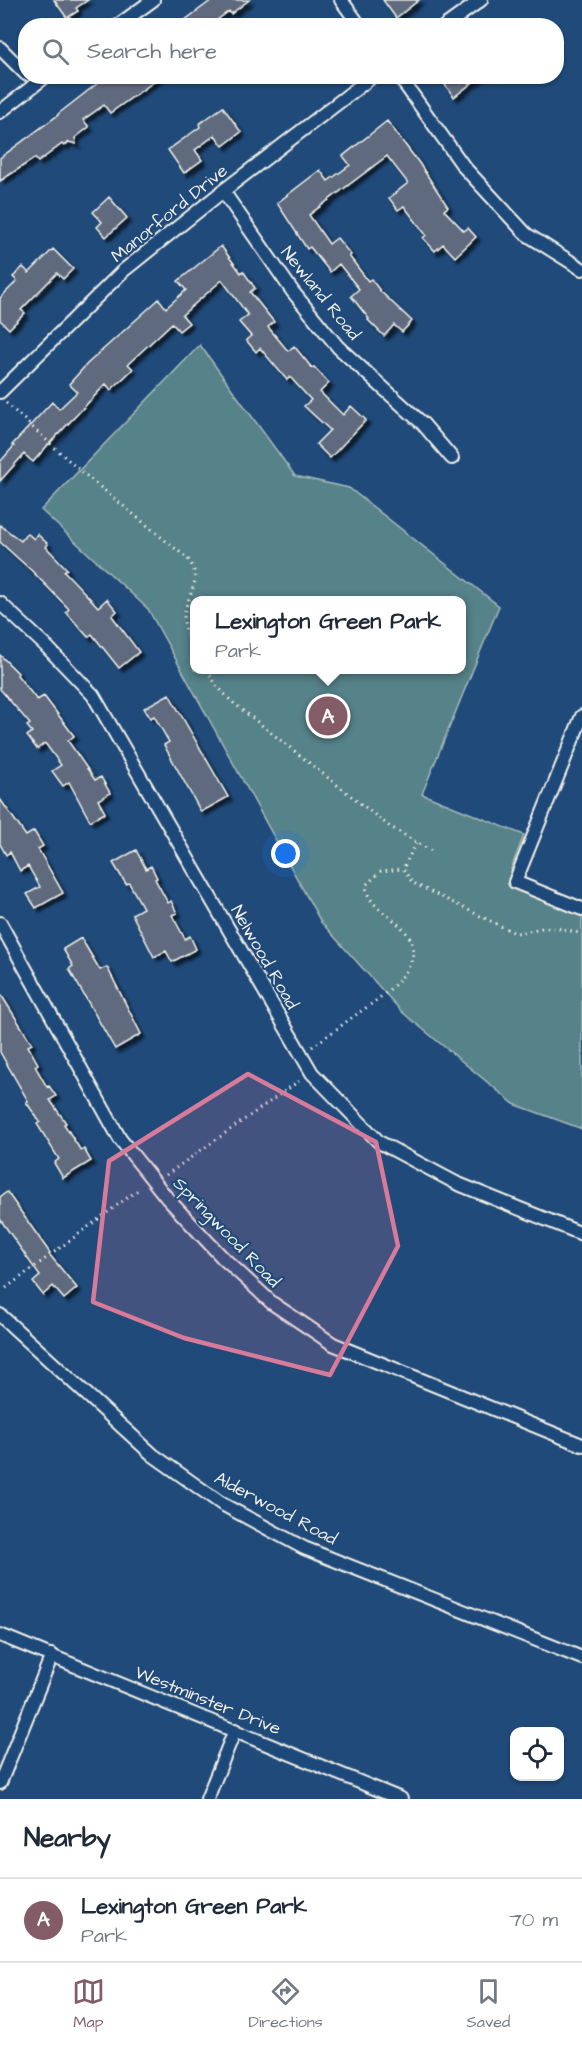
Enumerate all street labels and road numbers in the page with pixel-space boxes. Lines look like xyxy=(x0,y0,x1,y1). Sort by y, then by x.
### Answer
street label: Manorford Drive xyxy=(106,158,233,268)
street label: Newland Road xyxy=(275,241,366,346)
street label: Nelwood Road xyxy=(225,901,305,1014)
street label: Springwood Road xyxy=(167,1171,286,1294)
street label: Alderwood Road xyxy=(210,1466,342,1551)
street label: Westminster Drive xyxy=(131,1660,285,1741)

